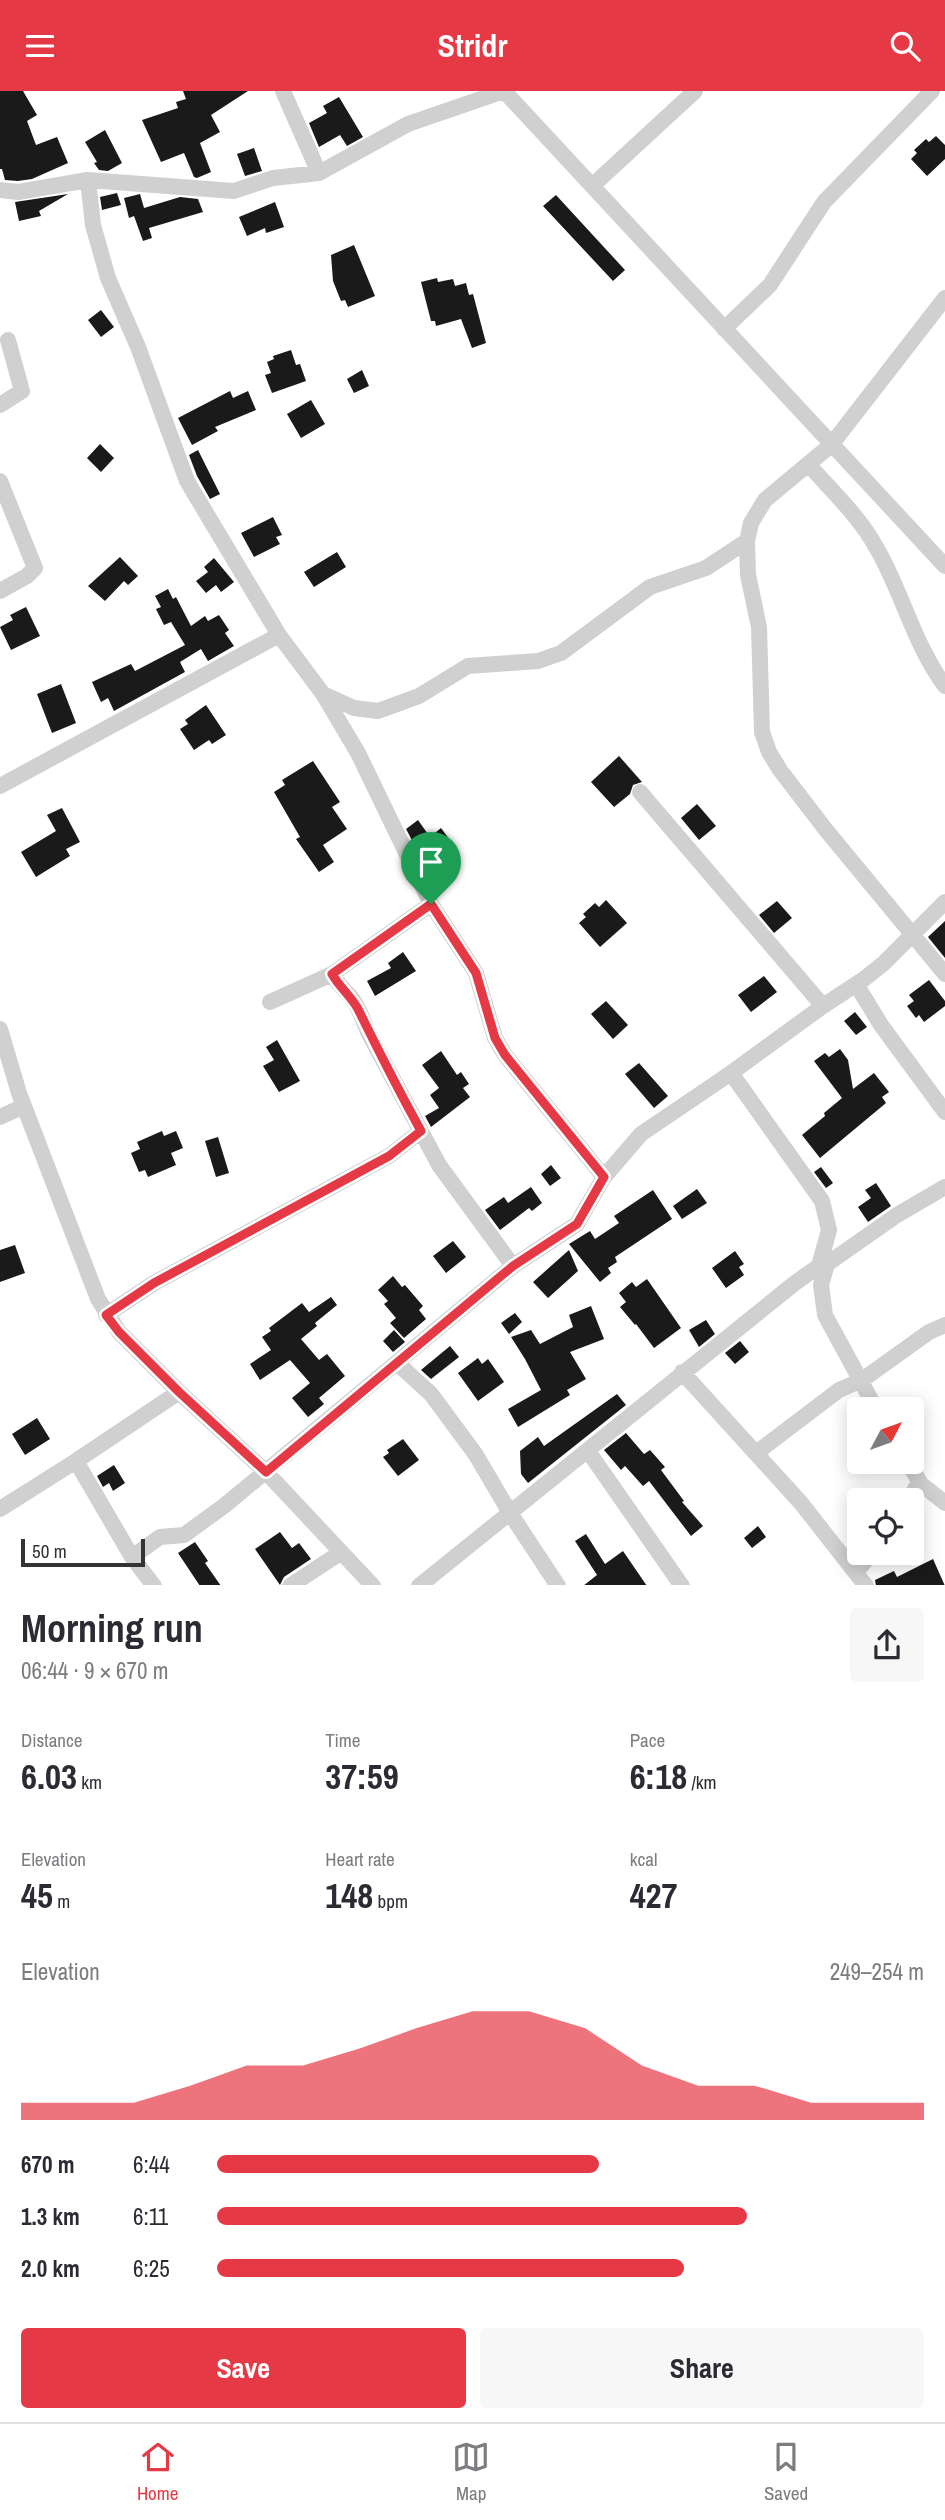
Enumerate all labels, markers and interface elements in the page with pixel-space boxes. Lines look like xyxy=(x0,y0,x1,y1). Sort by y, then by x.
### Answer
text: Stridr xyxy=(438,24,507,67)
icon: menu xyxy=(21,27,59,65)
icon: search xyxy=(886,27,924,65)
pin xyxy=(401,832,461,904)
icon: arrive xyxy=(412,843,450,881)
north arrow xyxy=(847,1397,924,1473)
map controls xyxy=(847,1397,924,1565)
button: locate xyxy=(847,1488,924,1565)
scale bar xyxy=(21,1537,145,1568)
text: 50 m xyxy=(32,1538,67,1564)
text: Morning run xyxy=(21,1603,203,1654)
button: share xyxy=(850,1608,924,1682)
text: 06:44 · 9 × 670 m xyxy=(21,1655,168,1686)
text: Distance xyxy=(21,1727,82,1753)
text: Time xyxy=(325,1727,360,1753)
text: Pace xyxy=(630,1727,665,1753)
text: 6.03 xyxy=(21,1753,77,1800)
text: 37:59 xyxy=(325,1753,399,1800)
text: 6:18 xyxy=(630,1753,687,1800)
text: km xyxy=(77,1769,102,1795)
text: /km xyxy=(687,1769,717,1795)
text: Elevation xyxy=(21,1846,86,1872)
text: Heart rate xyxy=(325,1846,395,1872)
text: kcal xyxy=(630,1846,657,1872)
text: 45 xyxy=(21,1872,53,1919)
text: 148 xyxy=(325,1872,373,1919)
text: 427 xyxy=(630,1872,678,1919)
text: m xyxy=(53,1888,70,1914)
text: bpm xyxy=(373,1888,408,1914)
text: Elevation xyxy=(21,1956,100,1987)
text: 249–254 m xyxy=(830,1956,924,1987)
text: 670 m xyxy=(21,2149,74,2180)
text: 6:44 xyxy=(133,2149,170,2180)
text: 1.3 km xyxy=(21,2201,80,2232)
text: 6:11 xyxy=(133,2201,168,2232)
text: 2.0 km xyxy=(21,2253,80,2284)
text: 6:25 xyxy=(133,2253,170,2284)
button: Save xyxy=(21,2328,466,2408)
button: Share xyxy=(480,2328,924,2408)
tab: Home xyxy=(137,2438,178,2506)
tab: Map xyxy=(452,2438,490,2506)
tab: Saved xyxy=(764,2438,808,2506)

